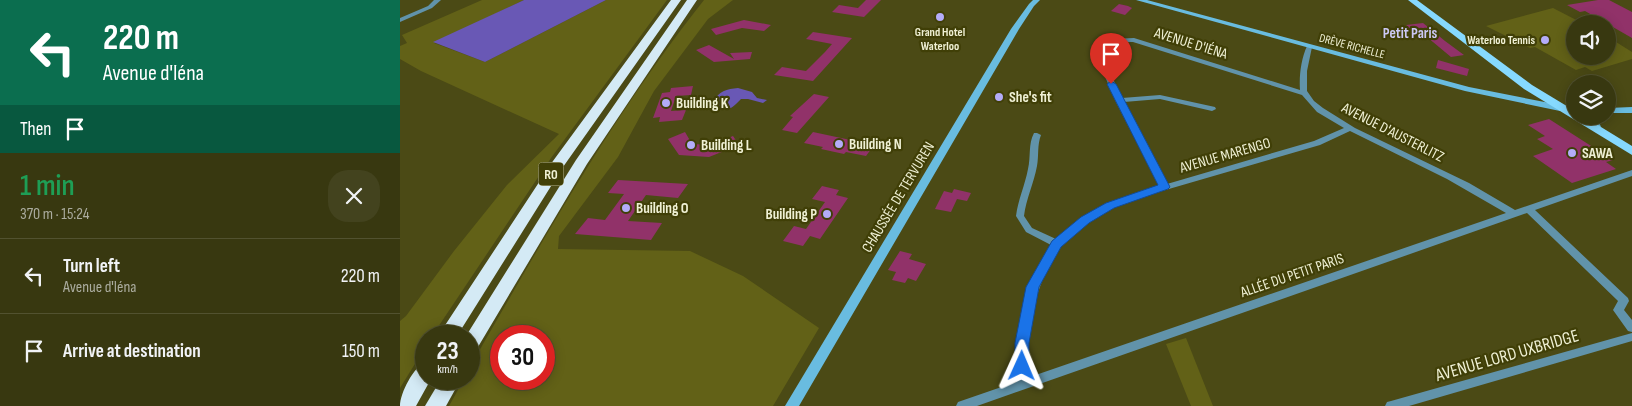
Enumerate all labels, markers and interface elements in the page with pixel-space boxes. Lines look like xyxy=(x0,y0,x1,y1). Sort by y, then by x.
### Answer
marker: Grand Hotel Waterloo xyxy=(934,11,946,23)
map controls xyxy=(1566,15,1616,125)
button: sound xyxy=(1566,15,1616,65)
text: 220 m xyxy=(103,17,179,60)
icon: left xyxy=(20,20,85,85)
street label: AVENUE D'IÉNA xyxy=(1151,23,1230,64)
district label: Petit Paris xyxy=(1383,24,1438,43)
place label: Grand Hotel Waterloo xyxy=(915,25,965,54)
street label: DRÈVE RICHELLE xyxy=(1317,31,1386,62)
pin xyxy=(1090,33,1132,84)
place label: Waterloo Tennis xyxy=(1467,33,1535,48)
marker: Waterloo Tennis xyxy=(1539,34,1551,46)
icon: arrive xyxy=(1097,40,1125,68)
text: Avenue d'Iéna xyxy=(103,60,204,87)
button: layers xyxy=(1566,75,1616,125)
place label: She's fit xyxy=(1009,88,1052,107)
marker: She's fit xyxy=(993,91,1005,103)
place label: Building K xyxy=(676,94,729,113)
marker: Building K xyxy=(660,97,672,109)
street label: AVENUE D'AUSTERLITZ xyxy=(1337,98,1447,166)
icon: arrive xyxy=(61,115,89,143)
text: Then xyxy=(20,118,51,141)
street label: AVENUE MARENGO xyxy=(1177,133,1273,178)
place label: Building N xyxy=(849,135,902,154)
place label: Building L xyxy=(701,136,752,155)
marker: Building N xyxy=(833,138,845,150)
street label: CHAUSSÉE DE TERVUREN xyxy=(858,138,939,256)
marker: Building L xyxy=(685,139,697,151)
place label: SAWA xyxy=(1582,144,1614,163)
marker: SAWA xyxy=(1566,147,1578,159)
road number: R0 xyxy=(538,162,564,185)
text: 1 min xyxy=(20,168,75,204)
button: close xyxy=(328,170,380,222)
place label: Building O xyxy=(636,199,689,218)
marker: Building O xyxy=(620,202,632,214)
text: 370 m · 15:24 xyxy=(20,205,90,224)
place label: Building P xyxy=(766,205,817,224)
marker: Building P xyxy=(821,208,833,220)
street label: ALLÉE DU PETIT PARIS xyxy=(1237,249,1346,302)
text: Turn left xyxy=(63,255,120,278)
icon: left xyxy=(20,262,48,290)
text: 220 m xyxy=(341,265,380,288)
text: Avenue d'Iéna xyxy=(63,278,137,297)
speed limit sign: 30 xyxy=(490,325,555,390)
street label: AVENUE LORD UXBRIDGE xyxy=(1432,325,1581,386)
text: 23 xyxy=(436,336,459,367)
icon: arrive xyxy=(20,337,48,365)
position arrow xyxy=(995,339,1047,391)
text: Arrive at destination xyxy=(63,340,201,363)
text: 150 m xyxy=(342,340,380,363)
text: km/h xyxy=(437,362,458,377)

